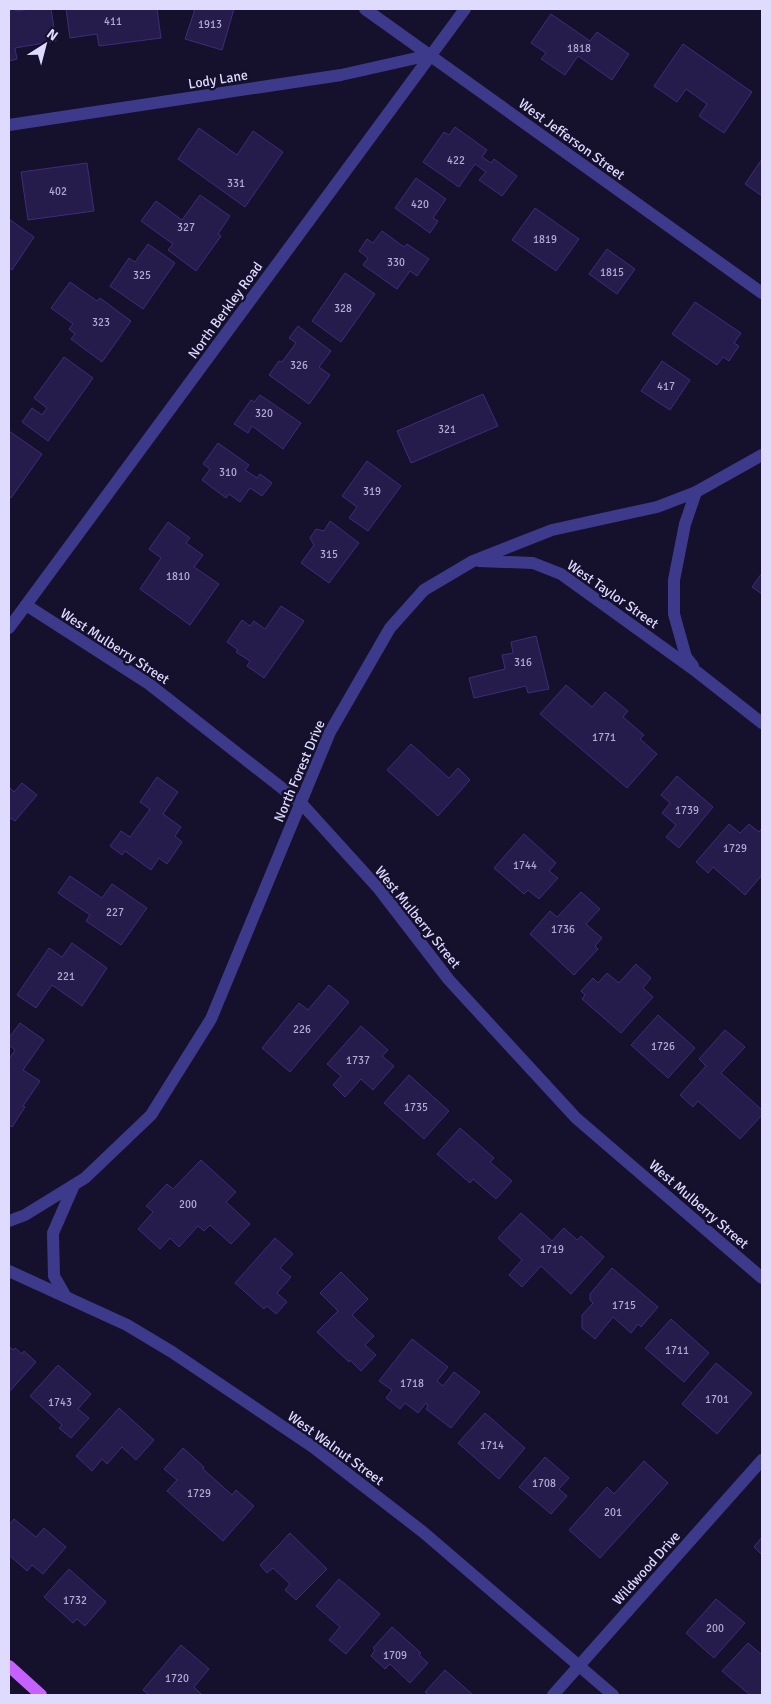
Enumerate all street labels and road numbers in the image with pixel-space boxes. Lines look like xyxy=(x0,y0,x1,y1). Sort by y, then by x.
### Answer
street label: Lody Lane xyxy=(187,66,249,93)
street label: West Jefferson Street xyxy=(515,95,628,184)
street label: North Berkley Road xyxy=(185,259,266,362)
street label: West Taylor Street xyxy=(564,557,662,632)
street label: West Mulberry Street xyxy=(57,605,173,688)
street label: North Forest Drive xyxy=(270,718,329,825)
street label: West Mulberry Street xyxy=(371,863,464,972)
street label: West Mulberry Street xyxy=(645,1156,752,1252)
street label: West Walnut Street xyxy=(284,1408,387,1489)
street label: Wildwood Drive xyxy=(609,1528,684,1609)

